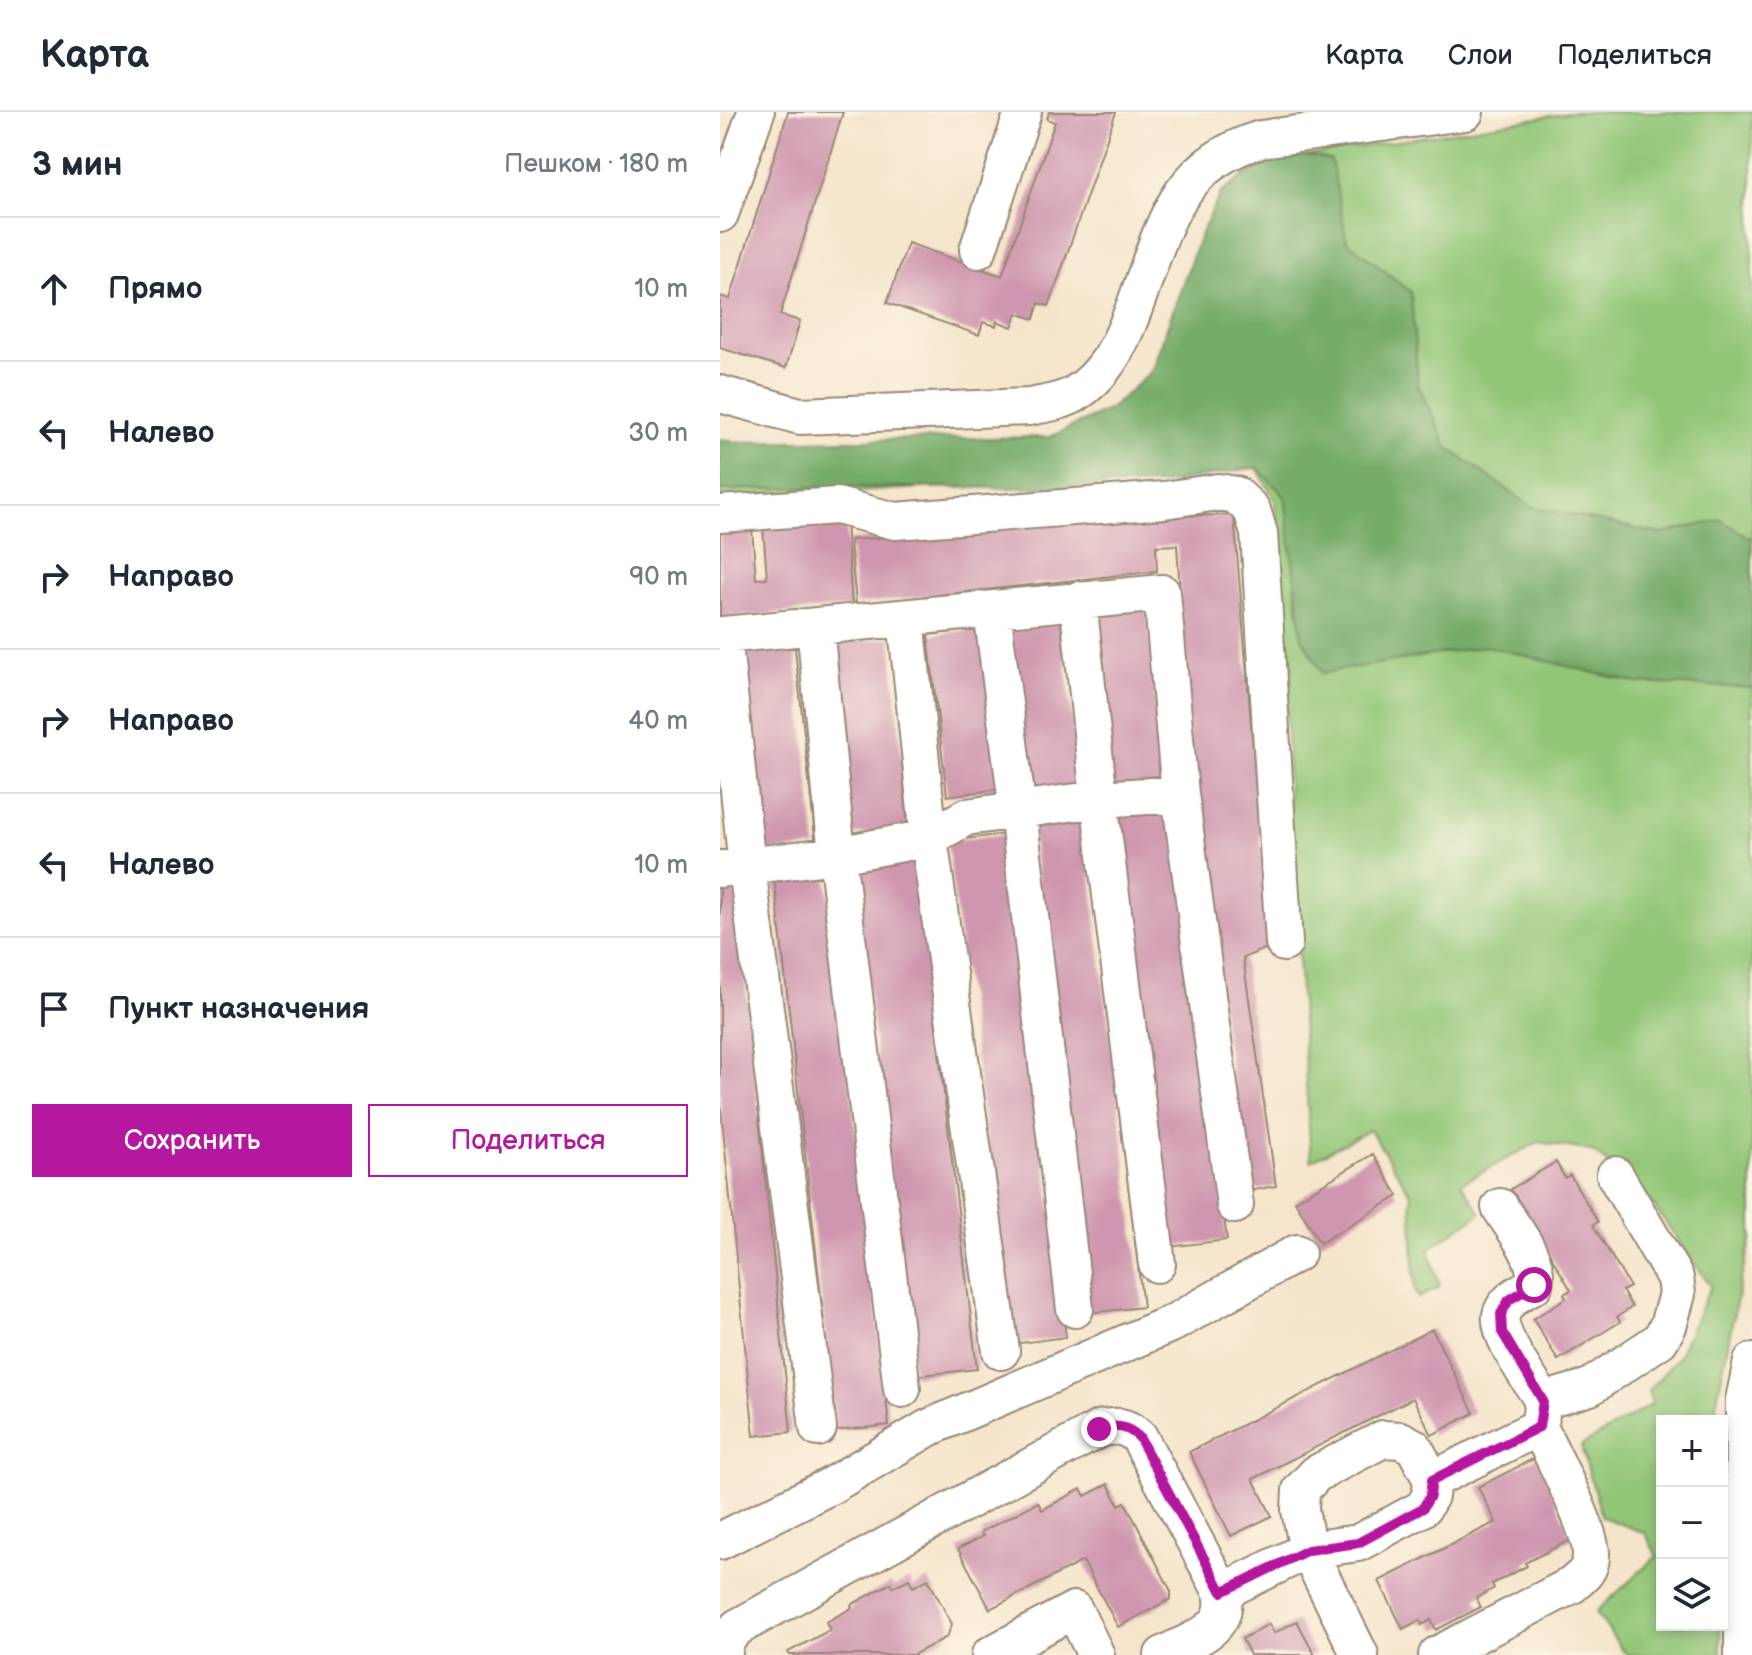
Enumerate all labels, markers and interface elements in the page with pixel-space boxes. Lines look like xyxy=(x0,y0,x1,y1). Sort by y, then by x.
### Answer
text: Карта xyxy=(40,33,149,78)
text: Карта xyxy=(1325,39,1404,72)
text: Слои xyxy=(1448,39,1513,72)
text: Поделиться xyxy=(1557,39,1712,72)
text: 3 мин xyxy=(32,144,123,185)
text: Пешком · 180 m xyxy=(504,149,688,180)
icon: ahead xyxy=(32,267,76,311)
text: Прямо xyxy=(108,271,202,307)
text: 10 m xyxy=(634,274,688,305)
icon: left xyxy=(32,411,76,455)
text: Налево xyxy=(108,415,214,451)
text: 30 m xyxy=(628,418,688,449)
icon: right xyxy=(32,555,76,599)
text: Направо xyxy=(108,559,234,595)
text: 90 m xyxy=(629,562,688,593)
icon: right xyxy=(32,699,76,743)
text: Направо xyxy=(108,703,234,739)
text: 40 m xyxy=(628,706,688,737)
icon: left xyxy=(32,843,76,887)
text: Налево xyxy=(108,847,214,883)
text: 10 m xyxy=(634,850,688,881)
icon: arrive xyxy=(32,987,76,1031)
text: Пункт назначения xyxy=(108,991,369,1027)
button: Сохранить xyxy=(32,1104,352,1177)
button: Поделиться xyxy=(368,1104,688,1177)
route start xyxy=(1516,1267,1552,1303)
route end xyxy=(1081,1411,1117,1447)
map controls xyxy=(1656,1415,1728,1631)
button: + xyxy=(1656,1415,1728,1487)
button: − xyxy=(1656,1487,1728,1559)
button: layers xyxy=(1656,1559,1728,1631)

